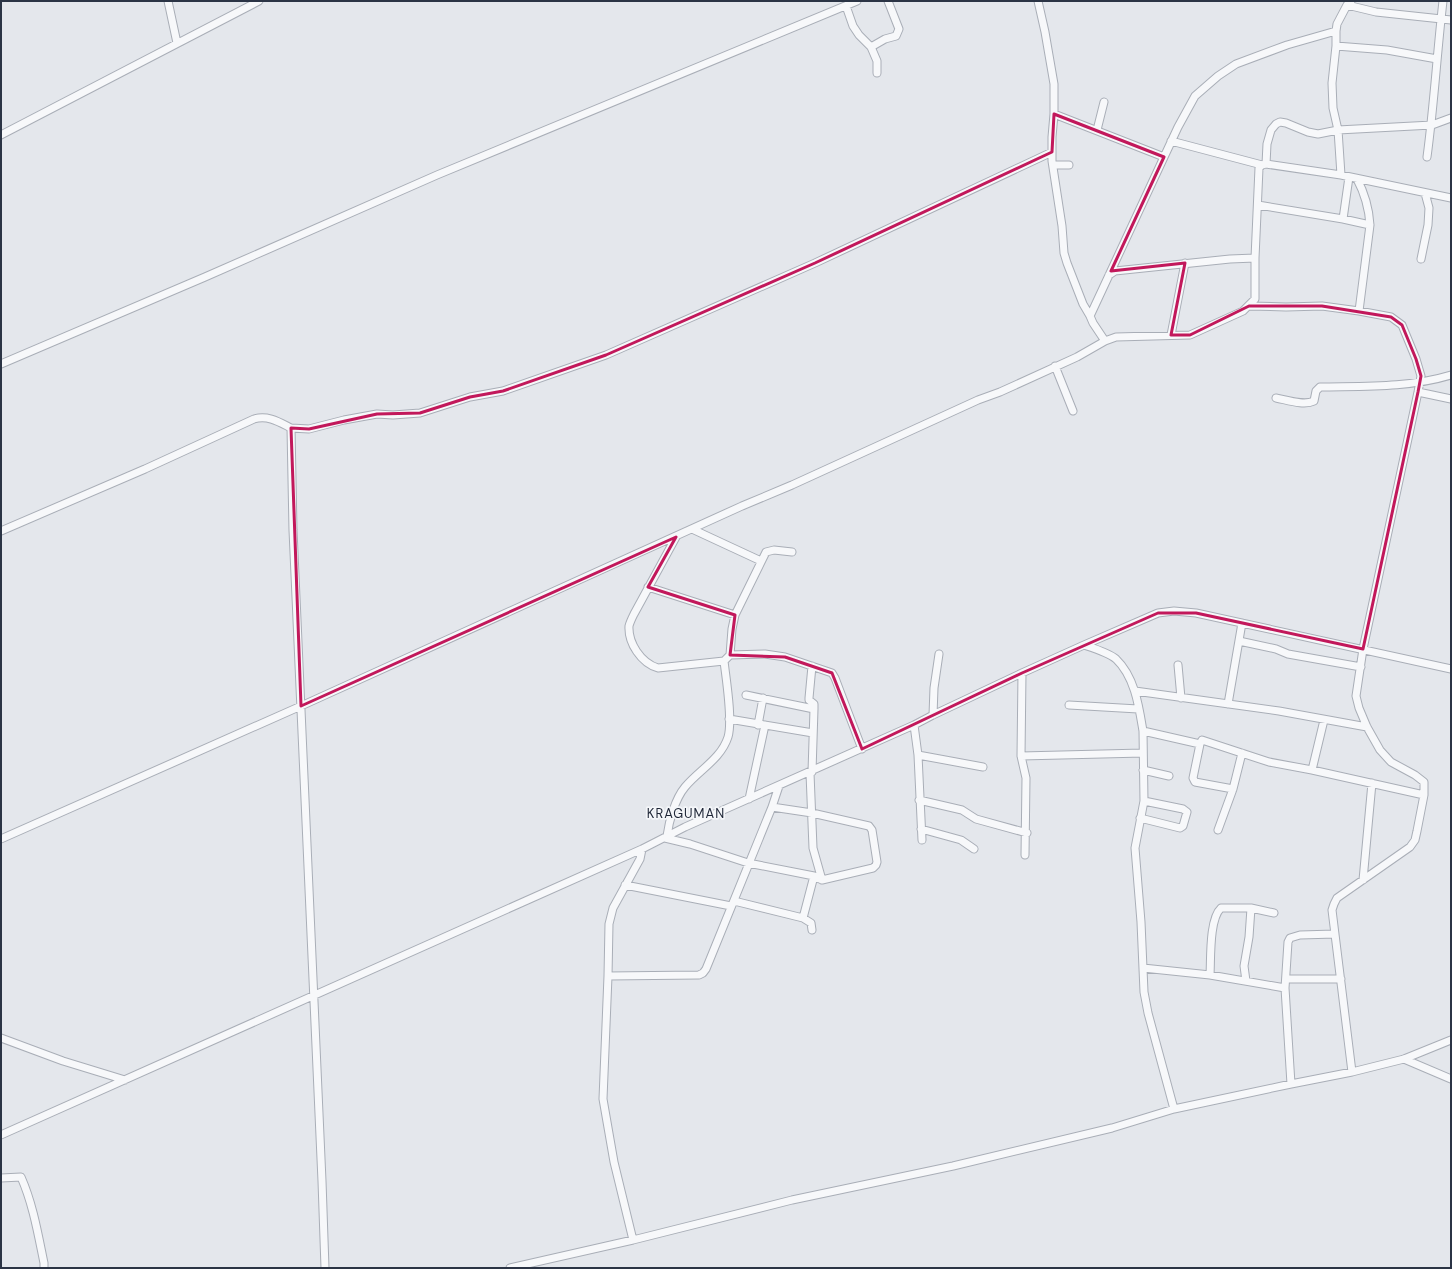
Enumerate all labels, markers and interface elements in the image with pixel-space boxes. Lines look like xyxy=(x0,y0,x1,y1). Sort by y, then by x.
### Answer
district label: KRAGUMAN xyxy=(647,805,725,822)

